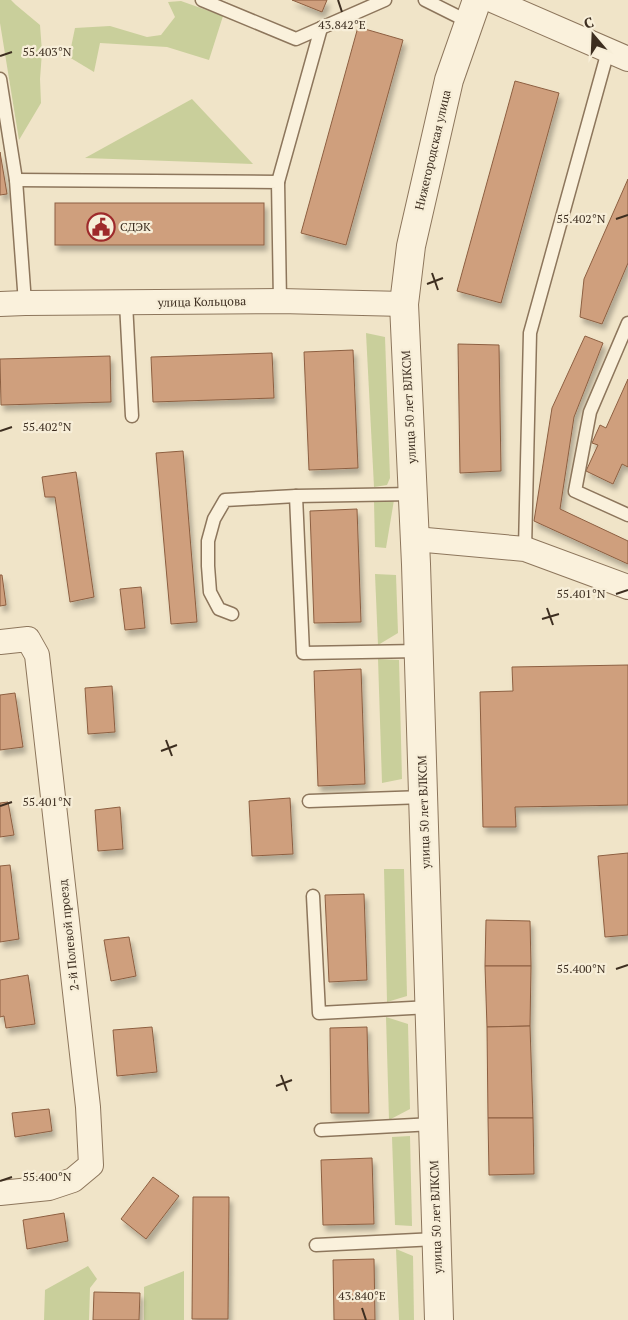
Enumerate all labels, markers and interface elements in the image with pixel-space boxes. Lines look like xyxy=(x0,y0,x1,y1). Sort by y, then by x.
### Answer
north arrow xyxy=(568,10,618,60)
text: С xyxy=(581,12,596,33)
text: 43.842°E xyxy=(318,17,366,32)
text: 55.403°N xyxy=(22,44,72,59)
street label: Нижегородская улица xyxy=(411,88,454,211)
text: 55.402°N xyxy=(556,211,606,226)
public building icon: СДЭК xyxy=(86,212,116,242)
place label: СДЭК xyxy=(120,219,151,234)
street label: улица Кольцова xyxy=(157,293,246,310)
street label: улица 50 лет ВЛКСМ xyxy=(398,349,419,465)
text: 55.402°N xyxy=(22,419,72,434)
text: 55.401°N xyxy=(556,586,606,601)
street label: улица 50 лет ВЛКСМ xyxy=(414,755,433,870)
text: 55.401°N xyxy=(22,794,72,809)
street label: 2-й Полевой проезд xyxy=(55,879,82,991)
text: 55.400°N xyxy=(556,961,606,976)
street label: улица 50 лет ВЛКСМ xyxy=(426,1160,445,1275)
text: 55.400°N xyxy=(22,1169,72,1184)
text: 43.840°E xyxy=(338,1288,386,1303)

